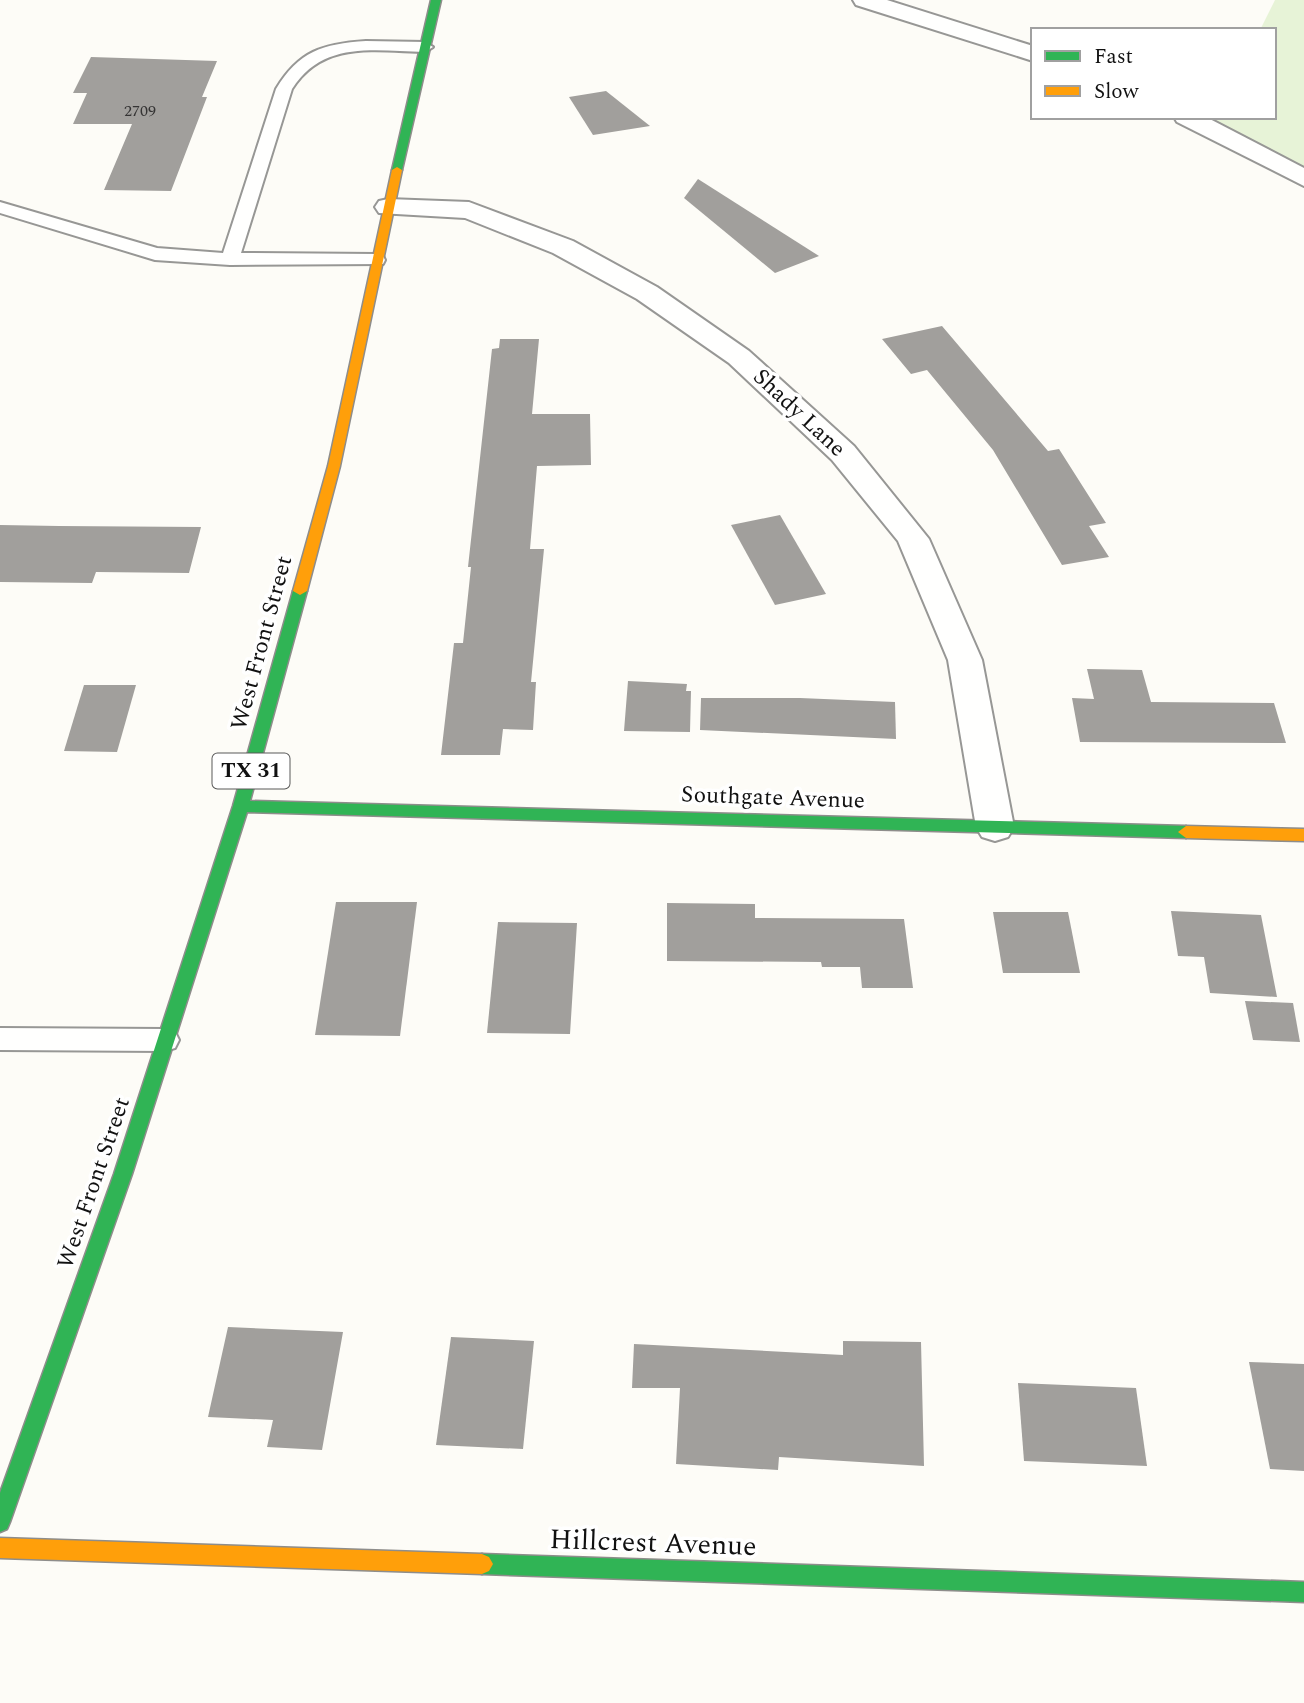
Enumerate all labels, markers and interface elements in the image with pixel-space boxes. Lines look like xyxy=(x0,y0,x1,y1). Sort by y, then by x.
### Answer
legend xyxy=(1031,28,1276,119)
text: Fast xyxy=(1094,41,1133,73)
text: Slow xyxy=(1094,76,1140,108)
house number: 2709 xyxy=(124,99,156,123)
street label: Shady Lane xyxy=(744,360,854,466)
street label: West Front Street xyxy=(222,552,302,734)
road number: TX 31 xyxy=(212,754,290,788)
street label: Southgate Avenue xyxy=(680,777,866,819)
street label: West Front Street xyxy=(48,1092,140,1274)
street label: Hillcrest Avenue xyxy=(549,1518,757,1568)

